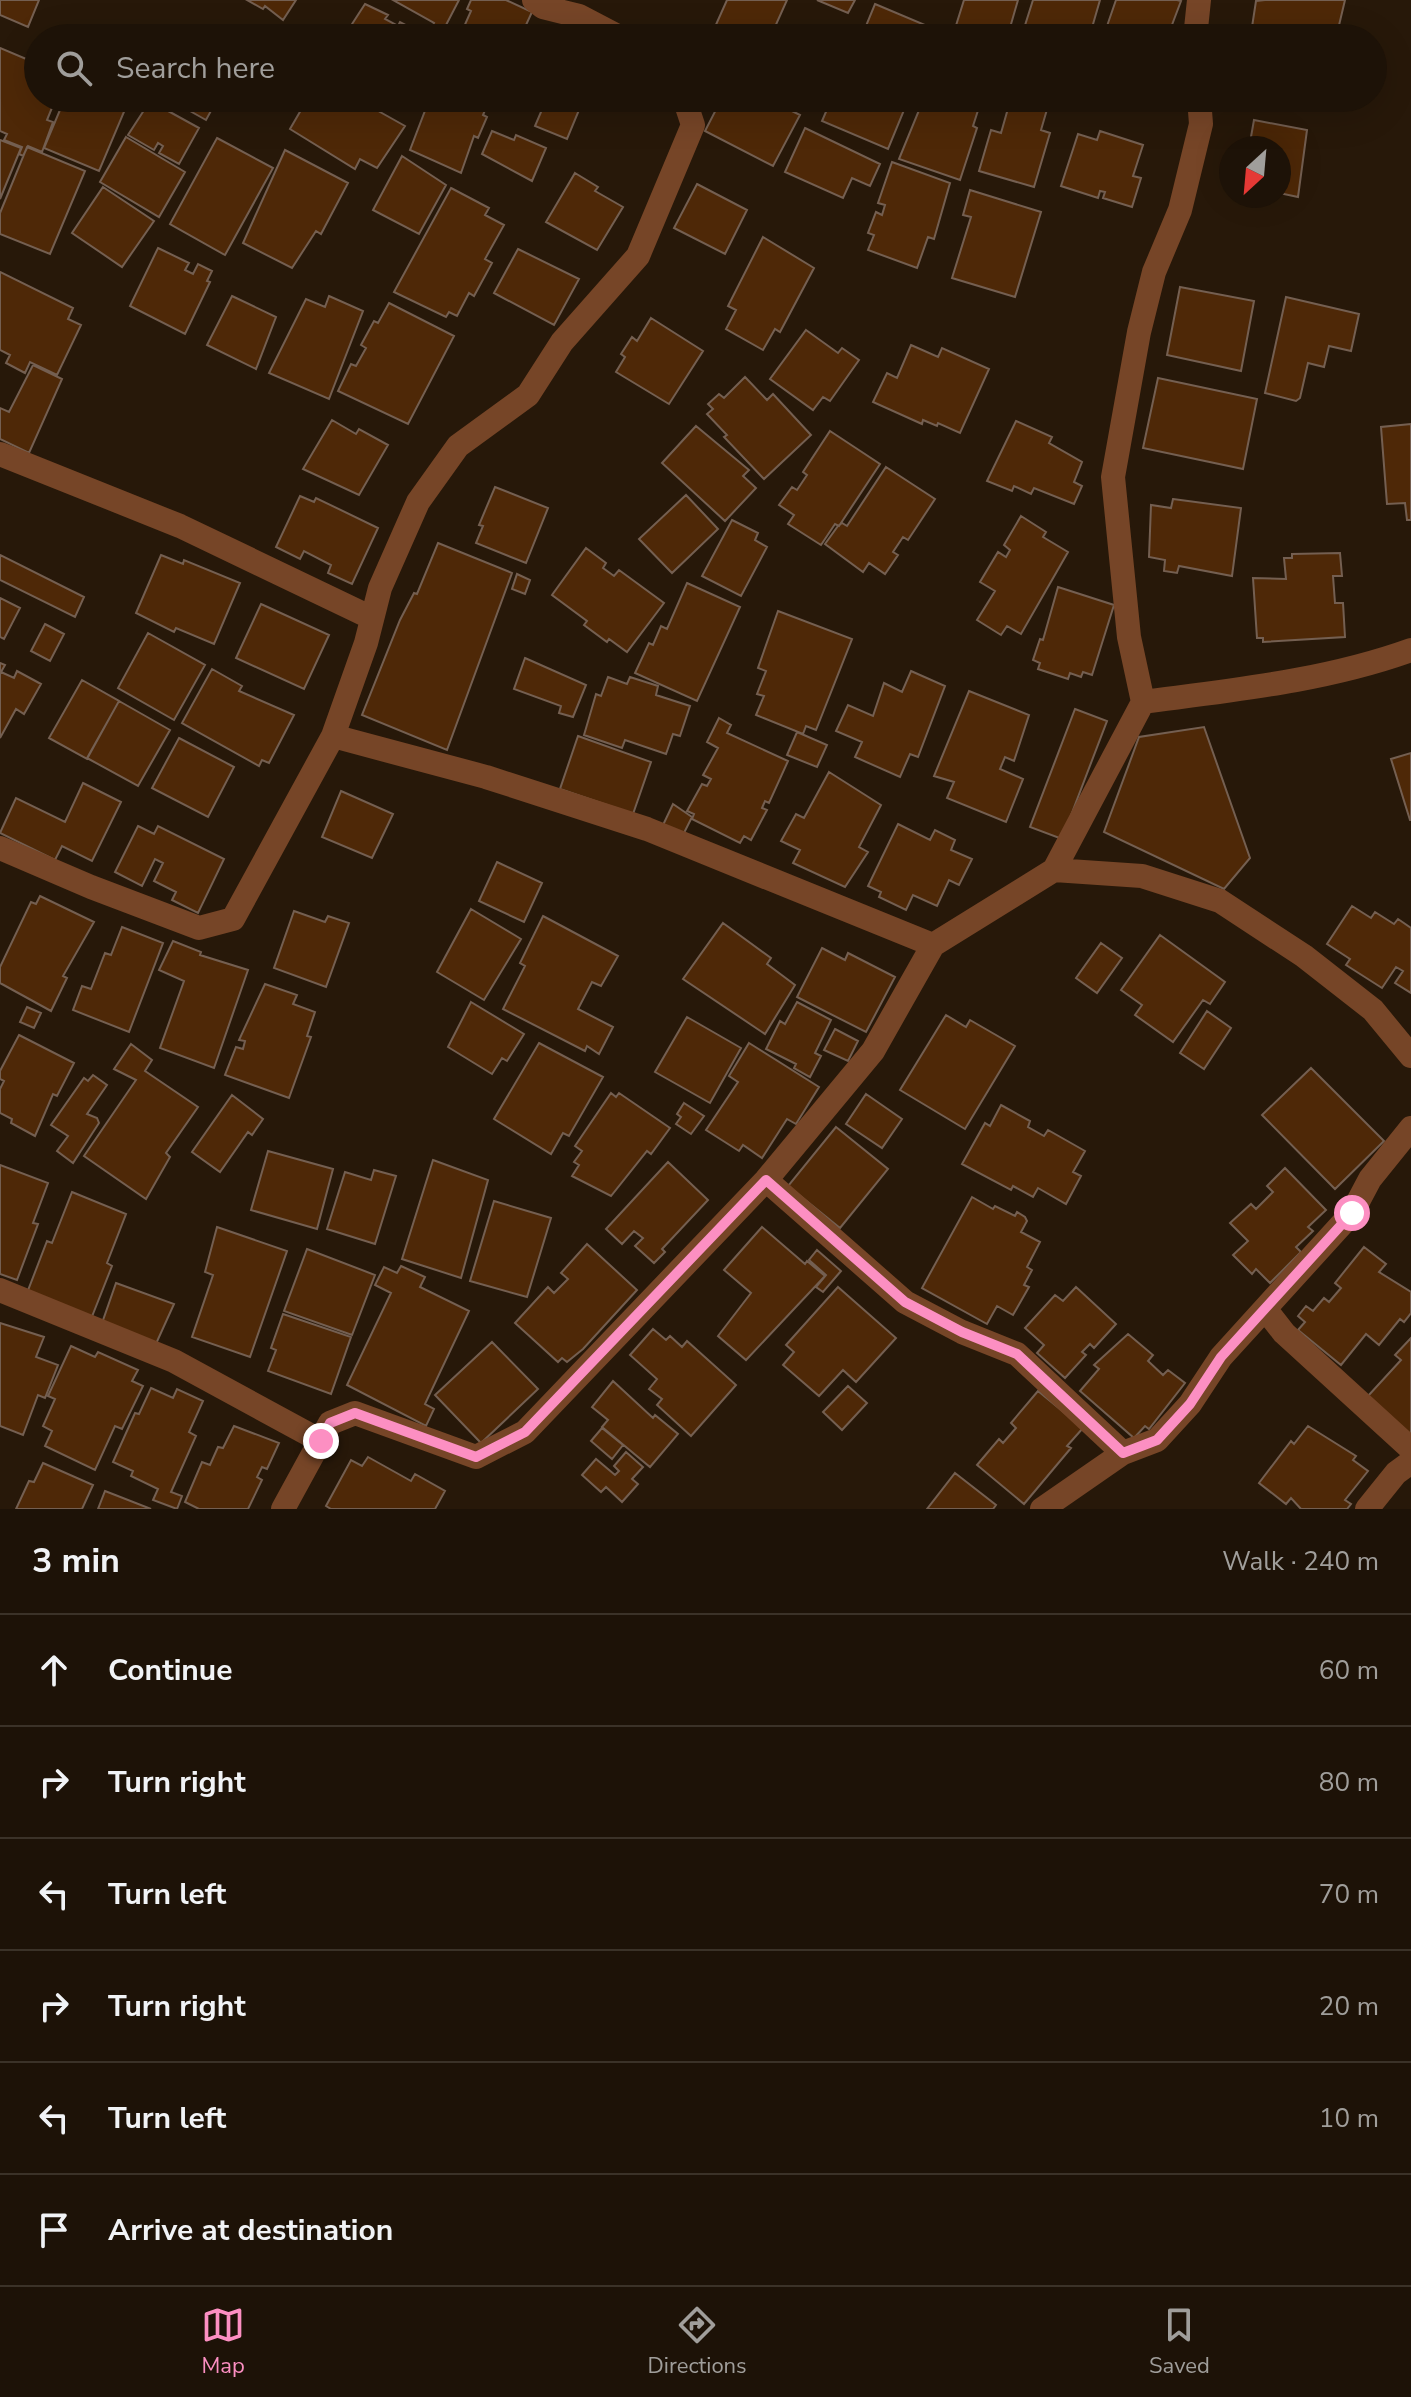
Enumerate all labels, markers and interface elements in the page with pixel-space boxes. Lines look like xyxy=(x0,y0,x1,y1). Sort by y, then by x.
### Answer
search box xyxy=(24,24,1387,112)
icon: search xyxy=(52,46,96,90)
text: Search here xyxy=(116,48,275,89)
north arrow xyxy=(1219,136,1291,208)
route start xyxy=(1334,1195,1370,1231)
route end xyxy=(303,1423,339,1459)
text: 3 min xyxy=(32,1538,120,1584)
text: Walk · 240 m xyxy=(1222,1544,1379,1579)
icon: ahead xyxy=(32,1648,76,1692)
text: Continue xyxy=(108,1650,233,1691)
text: 60 m xyxy=(1319,1653,1379,1688)
icon: right xyxy=(32,1760,76,1804)
text: Turn right xyxy=(108,1762,246,1803)
text: 80 m xyxy=(1319,1765,1379,1800)
icon: left xyxy=(32,1872,76,1916)
text: Turn left xyxy=(108,1874,226,1915)
text: 70 m xyxy=(1319,1877,1379,1912)
icon: right xyxy=(32,1984,76,2028)
text: Turn right xyxy=(108,1986,246,2027)
text: 20 m xyxy=(1319,1989,1379,2024)
icon: left xyxy=(32,2096,76,2140)
text: Turn left xyxy=(108,2098,226,2139)
text: 10 m xyxy=(1319,2101,1379,2136)
icon: arrive xyxy=(32,2208,76,2252)
text: Arrive at destination xyxy=(108,2210,393,2251)
tab: Map xyxy=(201,2303,245,2381)
tab: Directions xyxy=(648,2303,747,2381)
tab: Saved xyxy=(1149,2303,1210,2381)

